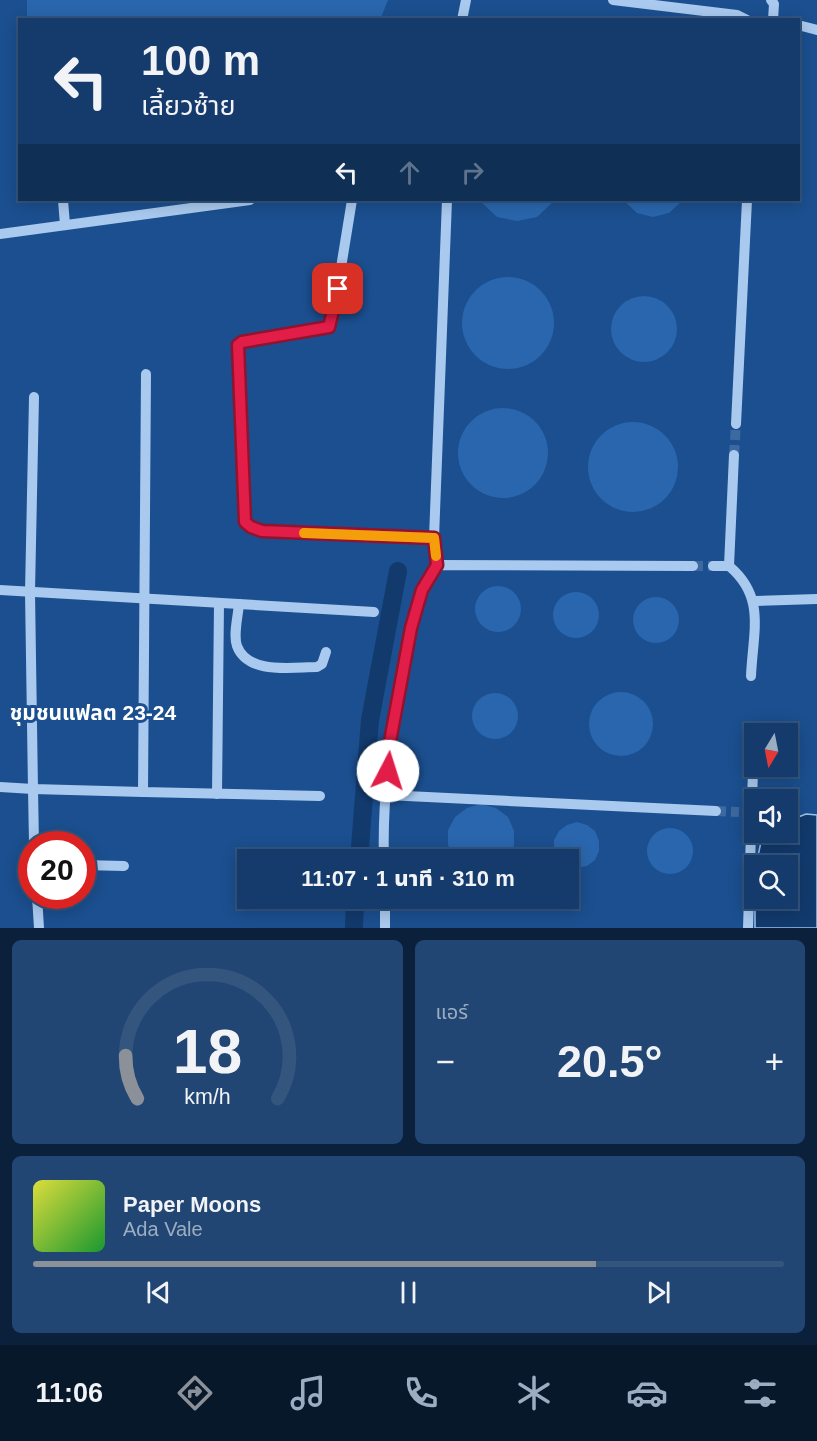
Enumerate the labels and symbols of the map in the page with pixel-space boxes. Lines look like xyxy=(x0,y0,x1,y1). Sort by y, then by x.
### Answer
pin xyxy=(312,263,363,314)
district label: ชุมชนแฟลต 23-24 xyxy=(10,701,177,726)
north arrow xyxy=(744,723,798,777)
position arrow xyxy=(356,739,420,803)
speed limit sign: 20 xyxy=(18,831,96,909)

